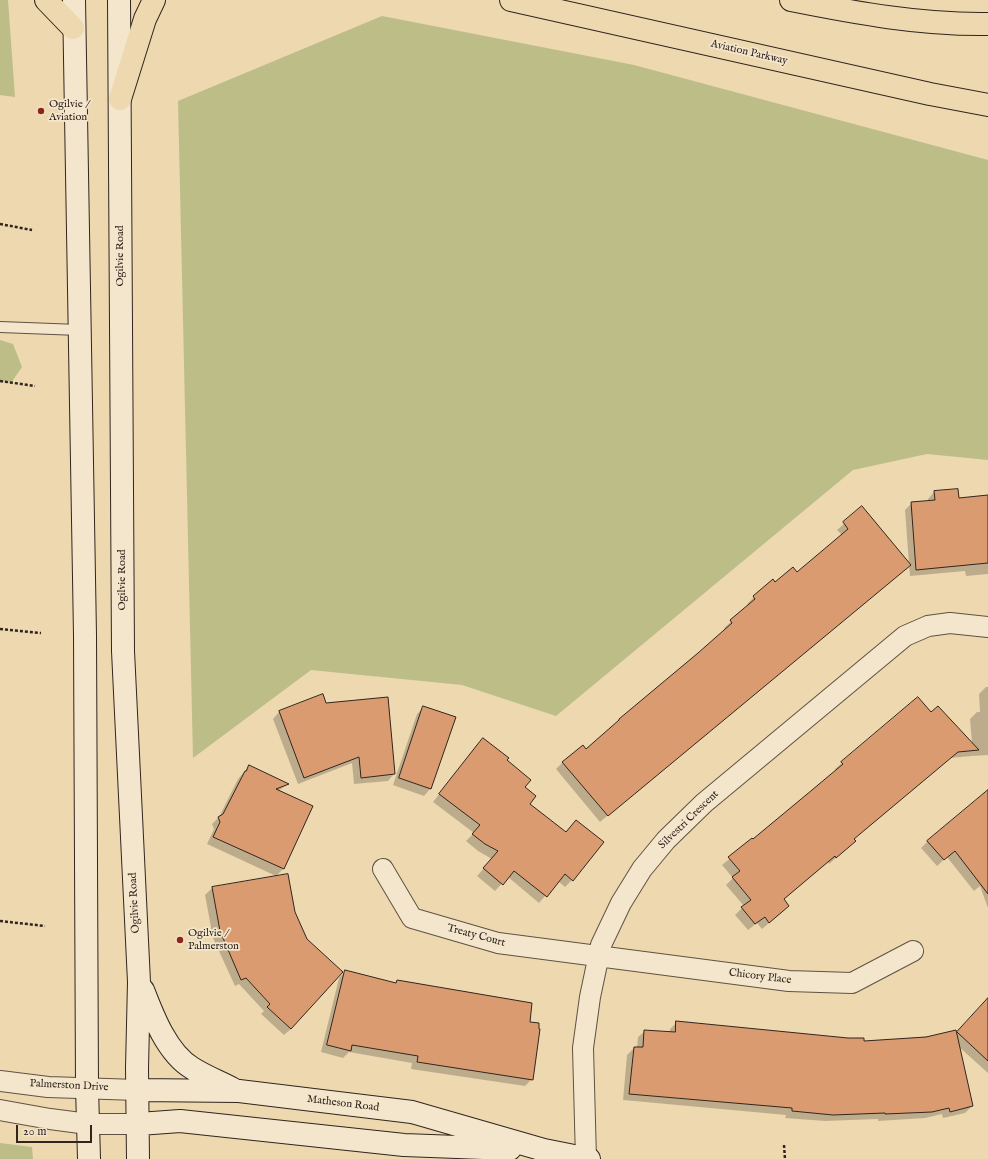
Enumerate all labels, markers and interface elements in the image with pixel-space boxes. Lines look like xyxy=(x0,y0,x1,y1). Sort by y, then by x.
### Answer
street label: Aviation Parkway xyxy=(709,38,789,68)
place label: Ogilvie / Aviation xyxy=(49,98,89,124)
marker: Ogilvie / Aviation xyxy=(36,106,46,116)
street label: Ogilvie Road xyxy=(114,226,128,286)
street label: Ogilvie Road xyxy=(116,550,130,610)
street label: Silvestri Crescent xyxy=(656,788,722,852)
street label: Ogilvie Road xyxy=(127,872,143,934)
street label: Treaty Court xyxy=(445,922,507,950)
place label: Ogilvie / Palmerston xyxy=(188,927,239,953)
marker: Ogilvie / Palmerston xyxy=(175,935,185,945)
street label: Chicory Place xyxy=(728,967,792,987)
street label: Palmerston Drive xyxy=(29,1077,109,1095)
street label: Matheson Road xyxy=(306,1093,380,1115)
scale bar xyxy=(18,1117,94,1143)
text: 20 m xyxy=(23,1124,46,1139)

